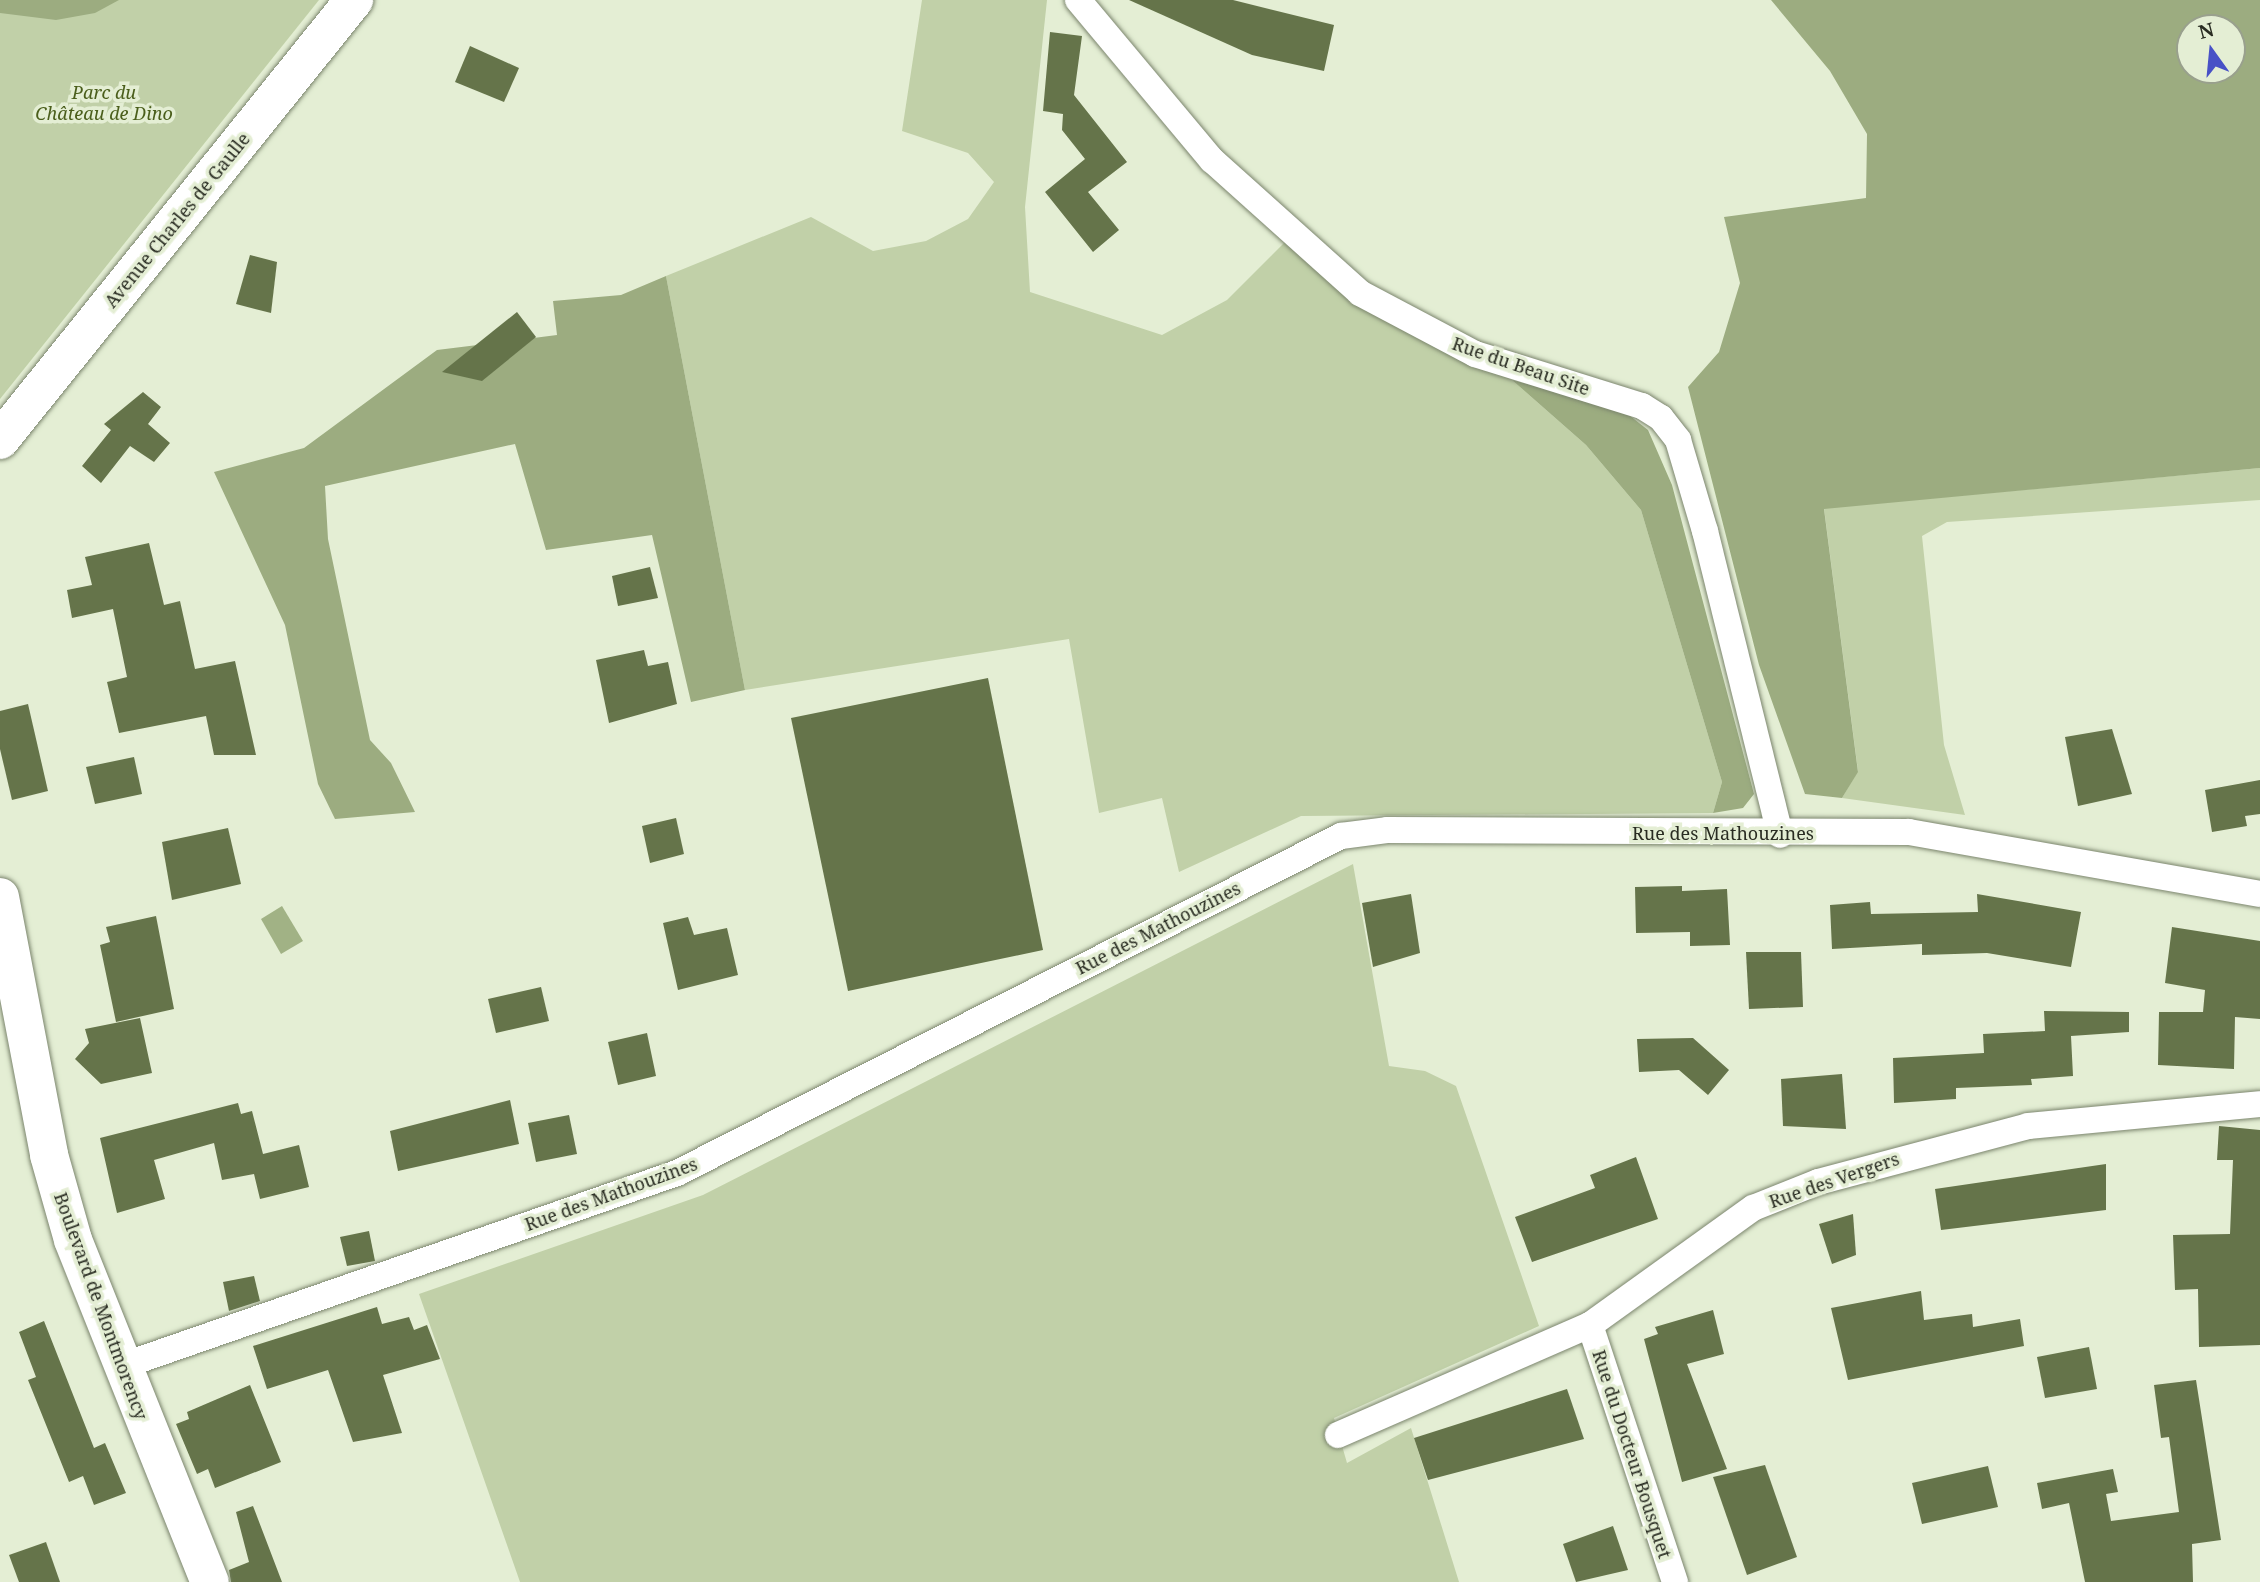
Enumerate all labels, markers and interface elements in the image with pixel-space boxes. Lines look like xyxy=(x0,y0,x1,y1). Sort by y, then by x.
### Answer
north arrow xyxy=(2176,14,2246,84)
text: N xyxy=(2195,16,2217,45)
park label: Parc du Château de Dino xyxy=(35,82,173,124)
street label: Avenue Charles de Gaulle xyxy=(100,128,254,312)
street label: Rue du Beau Site xyxy=(1449,332,1593,400)
street label: Rue des Mathouzines xyxy=(1632,822,1814,844)
street label: Rue des Mathouzines xyxy=(1072,877,1244,979)
street label: Rue des Vergers xyxy=(1766,1148,1902,1212)
street label: Rue des Mathouzines xyxy=(522,1153,700,1235)
street label: Boulevard de Montmorency xyxy=(50,1189,152,1423)
street label: Rue du Docteur Bousquet xyxy=(1588,1347,1676,1561)

